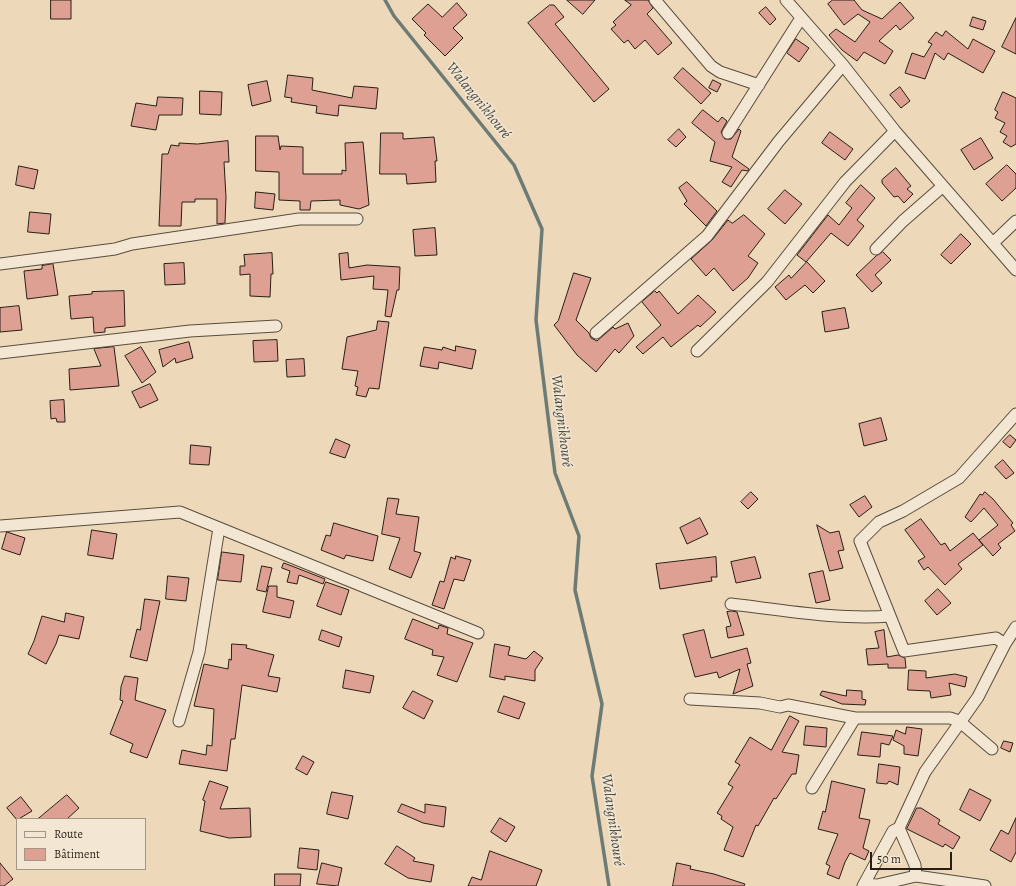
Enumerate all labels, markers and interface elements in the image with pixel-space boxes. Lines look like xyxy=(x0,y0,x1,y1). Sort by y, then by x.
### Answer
water label: Walangnikhouré xyxy=(442,59,514,143)
water label: Walangnikhouré xyxy=(546,374,576,468)
water label: Walangnikhouré xyxy=(597,773,627,867)
legend xyxy=(16,818,146,870)
text: Route xyxy=(54,826,83,842)
scale bar xyxy=(872,844,954,870)
text: Bâtiment xyxy=(54,846,100,862)
text: 50 m xyxy=(877,851,901,867)

